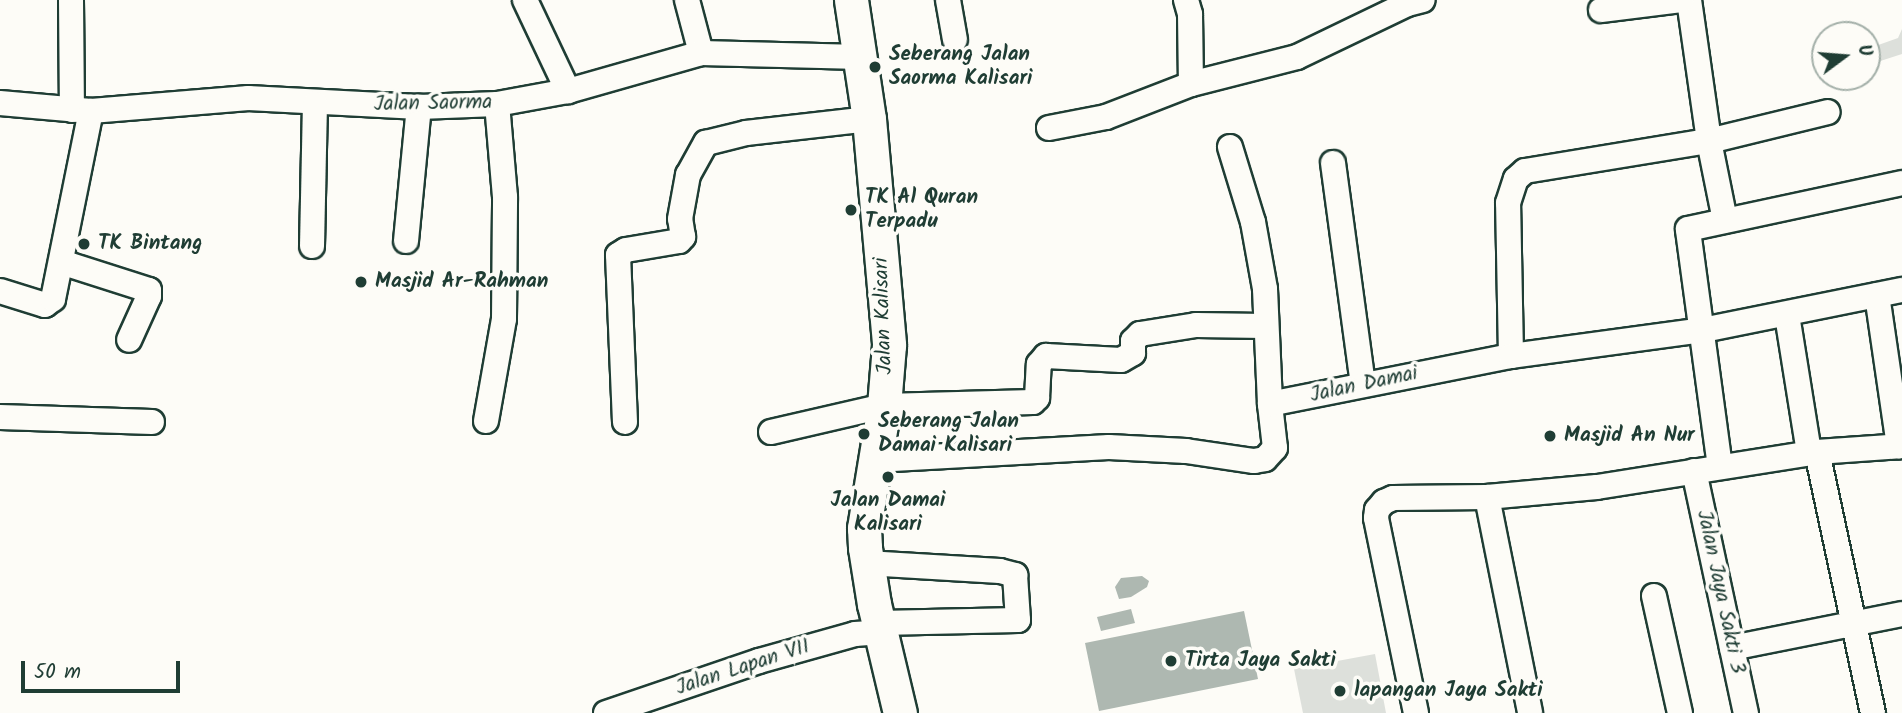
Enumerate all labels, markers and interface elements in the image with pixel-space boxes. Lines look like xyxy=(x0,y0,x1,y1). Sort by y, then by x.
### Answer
north arrow xyxy=(1811,21,1881,91)
text: U xyxy=(1848,41,1880,60)
place label: Seberang Jalan Saorma Kalisari xyxy=(889,42,1032,92)
marker: Seberang Jalan Saorma Kalisari xyxy=(867,59,883,75)
street label: Jalan Saorma xyxy=(374,90,492,118)
place label: TK Al Quran Terpadu xyxy=(865,185,978,235)
marker: TK Al Quran Terpadu xyxy=(843,202,859,218)
place label: TK Bintang xyxy=(98,231,202,257)
marker: TK Bintang xyxy=(76,236,92,252)
street label: Jalan Kalisari xyxy=(869,257,899,375)
place label: Masjid Ar-Rahman xyxy=(375,269,548,295)
marker: Masjid Ar-Rahman xyxy=(353,274,369,290)
street label: Jalan Damai xyxy=(1308,361,1420,409)
place label: Seberang Jalan Damai Kalisari xyxy=(878,409,1019,459)
place label: Masjid An Nur xyxy=(1564,423,1695,449)
marker: Seberang Jalan Damai Kalisari xyxy=(856,426,872,442)
marker: Masjid An Nur xyxy=(1542,428,1558,444)
marker: Jalan Damai Kalisari xyxy=(880,469,896,485)
place label: Jalan Damai Kalisari xyxy=(831,488,945,538)
street label: Jalan Jaya Sakti 3 xyxy=(1690,508,1750,676)
street label: Jalan Lapan VII xyxy=(673,634,813,702)
scale bar xyxy=(24,646,184,690)
place label: Tirta Jaya Sakti xyxy=(1185,648,1336,674)
marker: Tirta Jaya Sakti xyxy=(1163,653,1179,669)
text: 50 m xyxy=(34,656,81,689)
place label: lapangan Jaya Sakti xyxy=(1354,678,1543,704)
marker: lapangan Jaya Sakti xyxy=(1332,683,1348,699)

